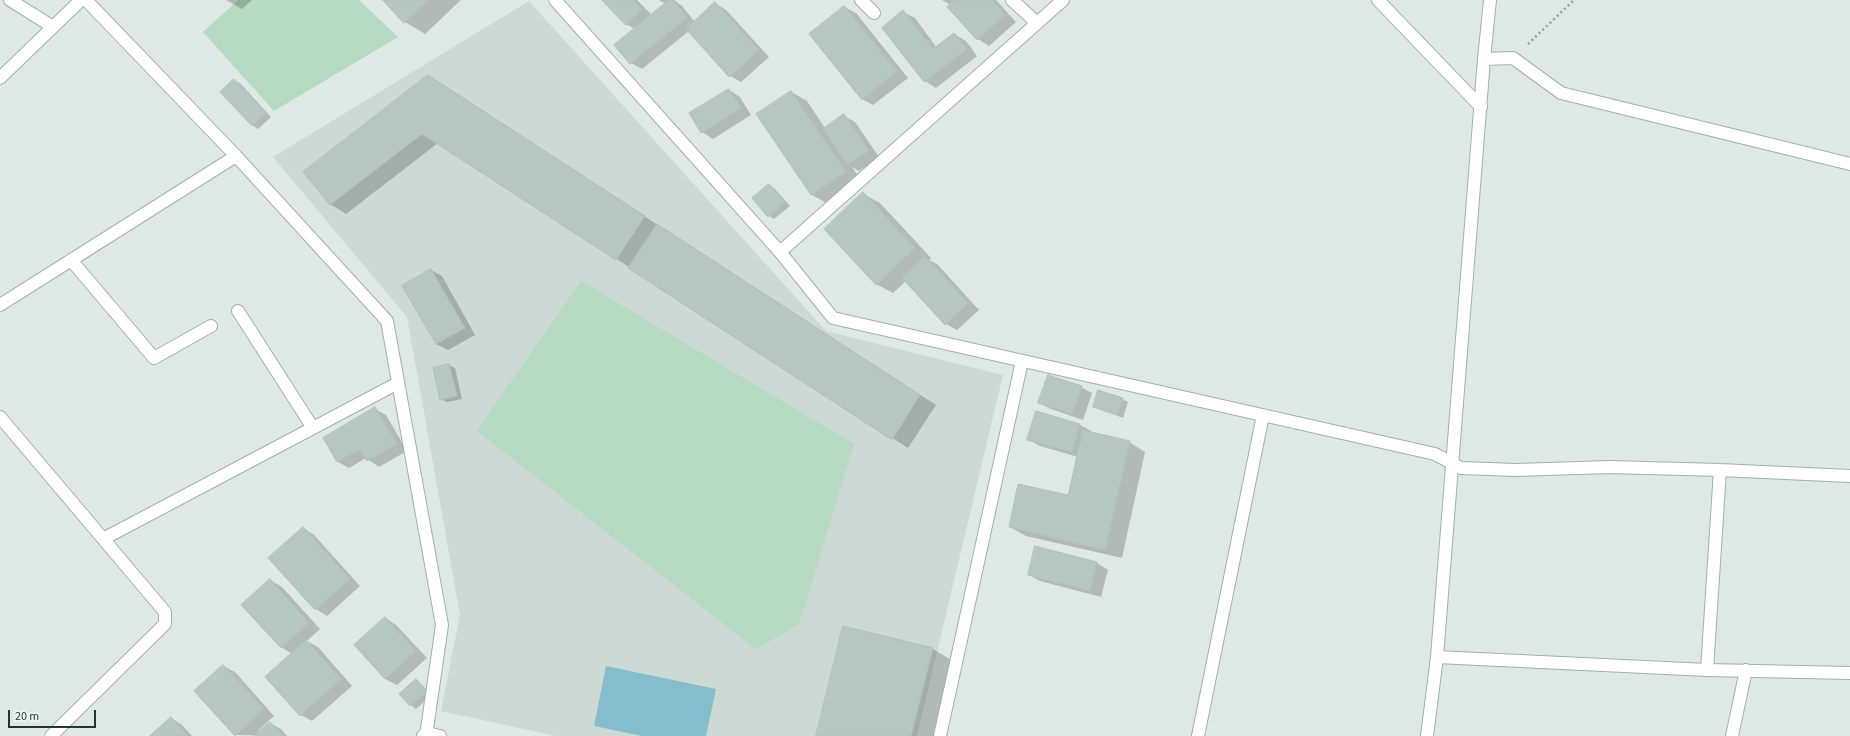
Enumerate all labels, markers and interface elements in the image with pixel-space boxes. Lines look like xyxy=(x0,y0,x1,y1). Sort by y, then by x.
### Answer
scale bar xyxy=(10,702,98,728)
text: 20 m xyxy=(15,708,39,725)

